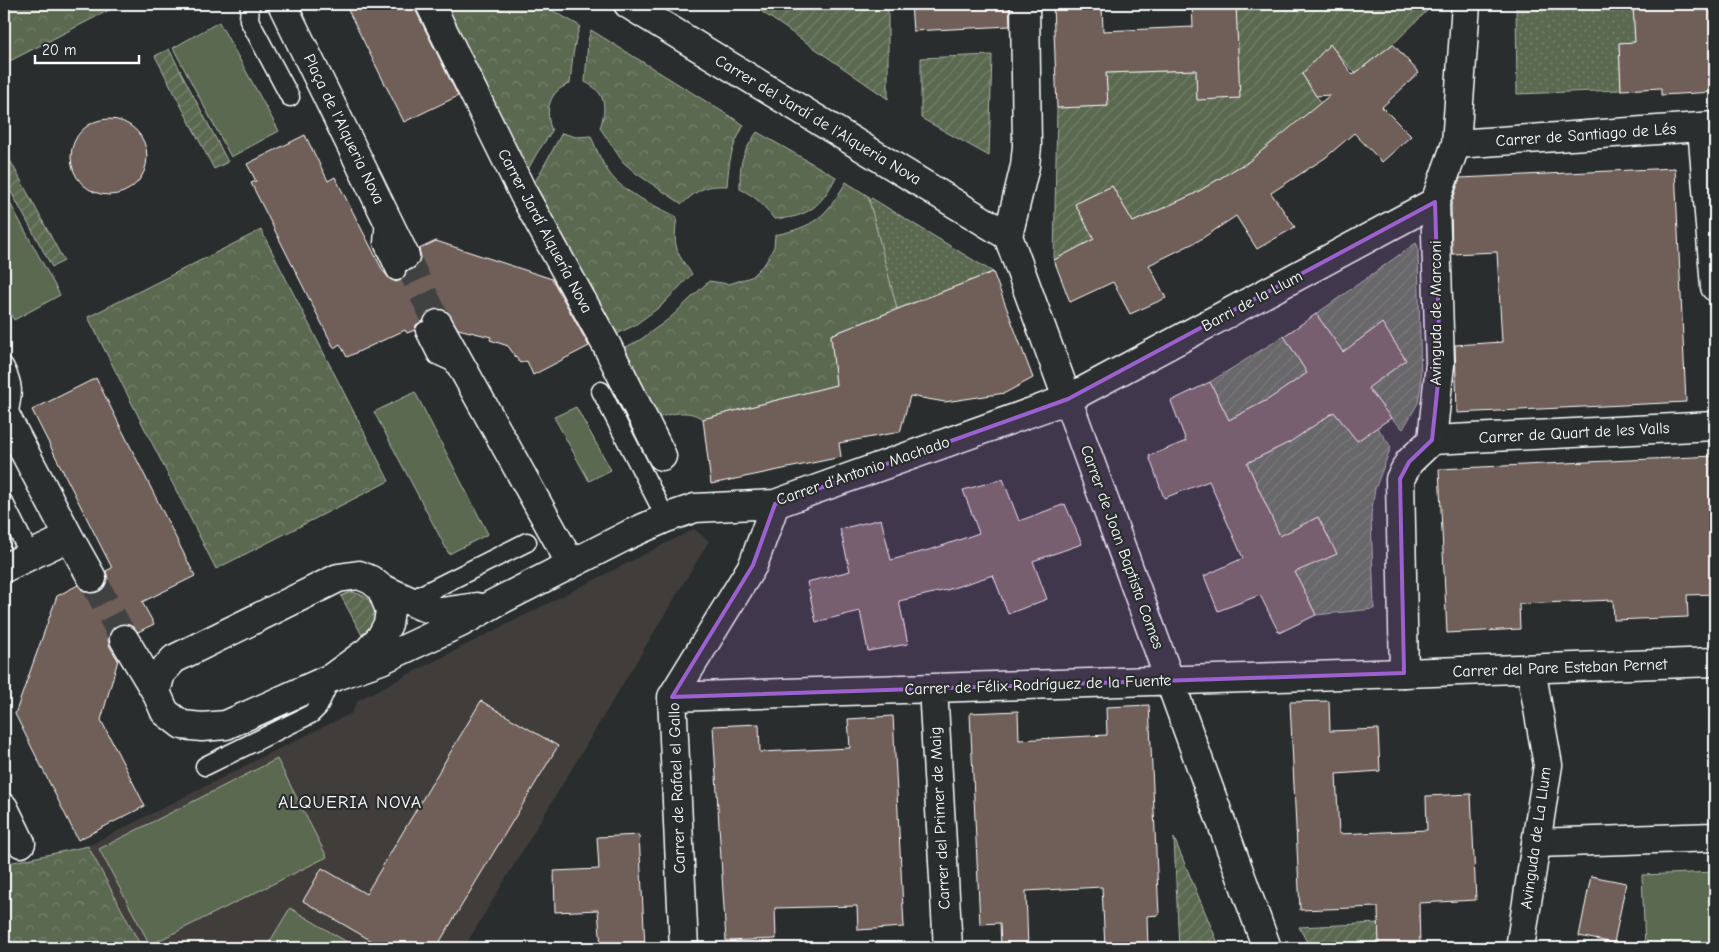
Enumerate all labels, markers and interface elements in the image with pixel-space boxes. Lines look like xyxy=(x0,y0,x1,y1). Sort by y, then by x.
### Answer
scale bar xyxy=(35,32,139,64)
text: 20 m xyxy=(42,41,76,59)
street label: Plaça de l'Alqueria Nova xyxy=(300,51,388,207)
street label: Carrer del Jardí de l'Alqueria Nova xyxy=(712,51,924,189)
street label: Carrer de Santiago de Lés xyxy=(1495,120,1677,150)
street label: Carrer Jardí Alquería Nova xyxy=(494,146,596,316)
street label: Avinguda de Marconi xyxy=(1427,240,1445,386)
street label: Barri de la Llum xyxy=(1198,267,1306,335)
street label: Carrer de Quart de les Valls xyxy=(1478,419,1670,447)
street label: Carrer d'Antonio Machado xyxy=(774,433,952,509)
street label: Carrer de Joan Baptista Comes xyxy=(1077,443,1167,652)
street label: Carrer del Pare Esteban Pernet xyxy=(1452,655,1668,681)
street label: Carrer de Félix Rodríguez de la Fuente xyxy=(904,671,1172,699)
street label: Carrer de Rafael el Gallo xyxy=(665,702,689,874)
street label: Carrer del Primer de Maig xyxy=(926,726,954,910)
street label: Avinguda de La Llum xyxy=(1517,766,1555,910)
district label: ALQUERIA NOVA xyxy=(278,792,422,813)

